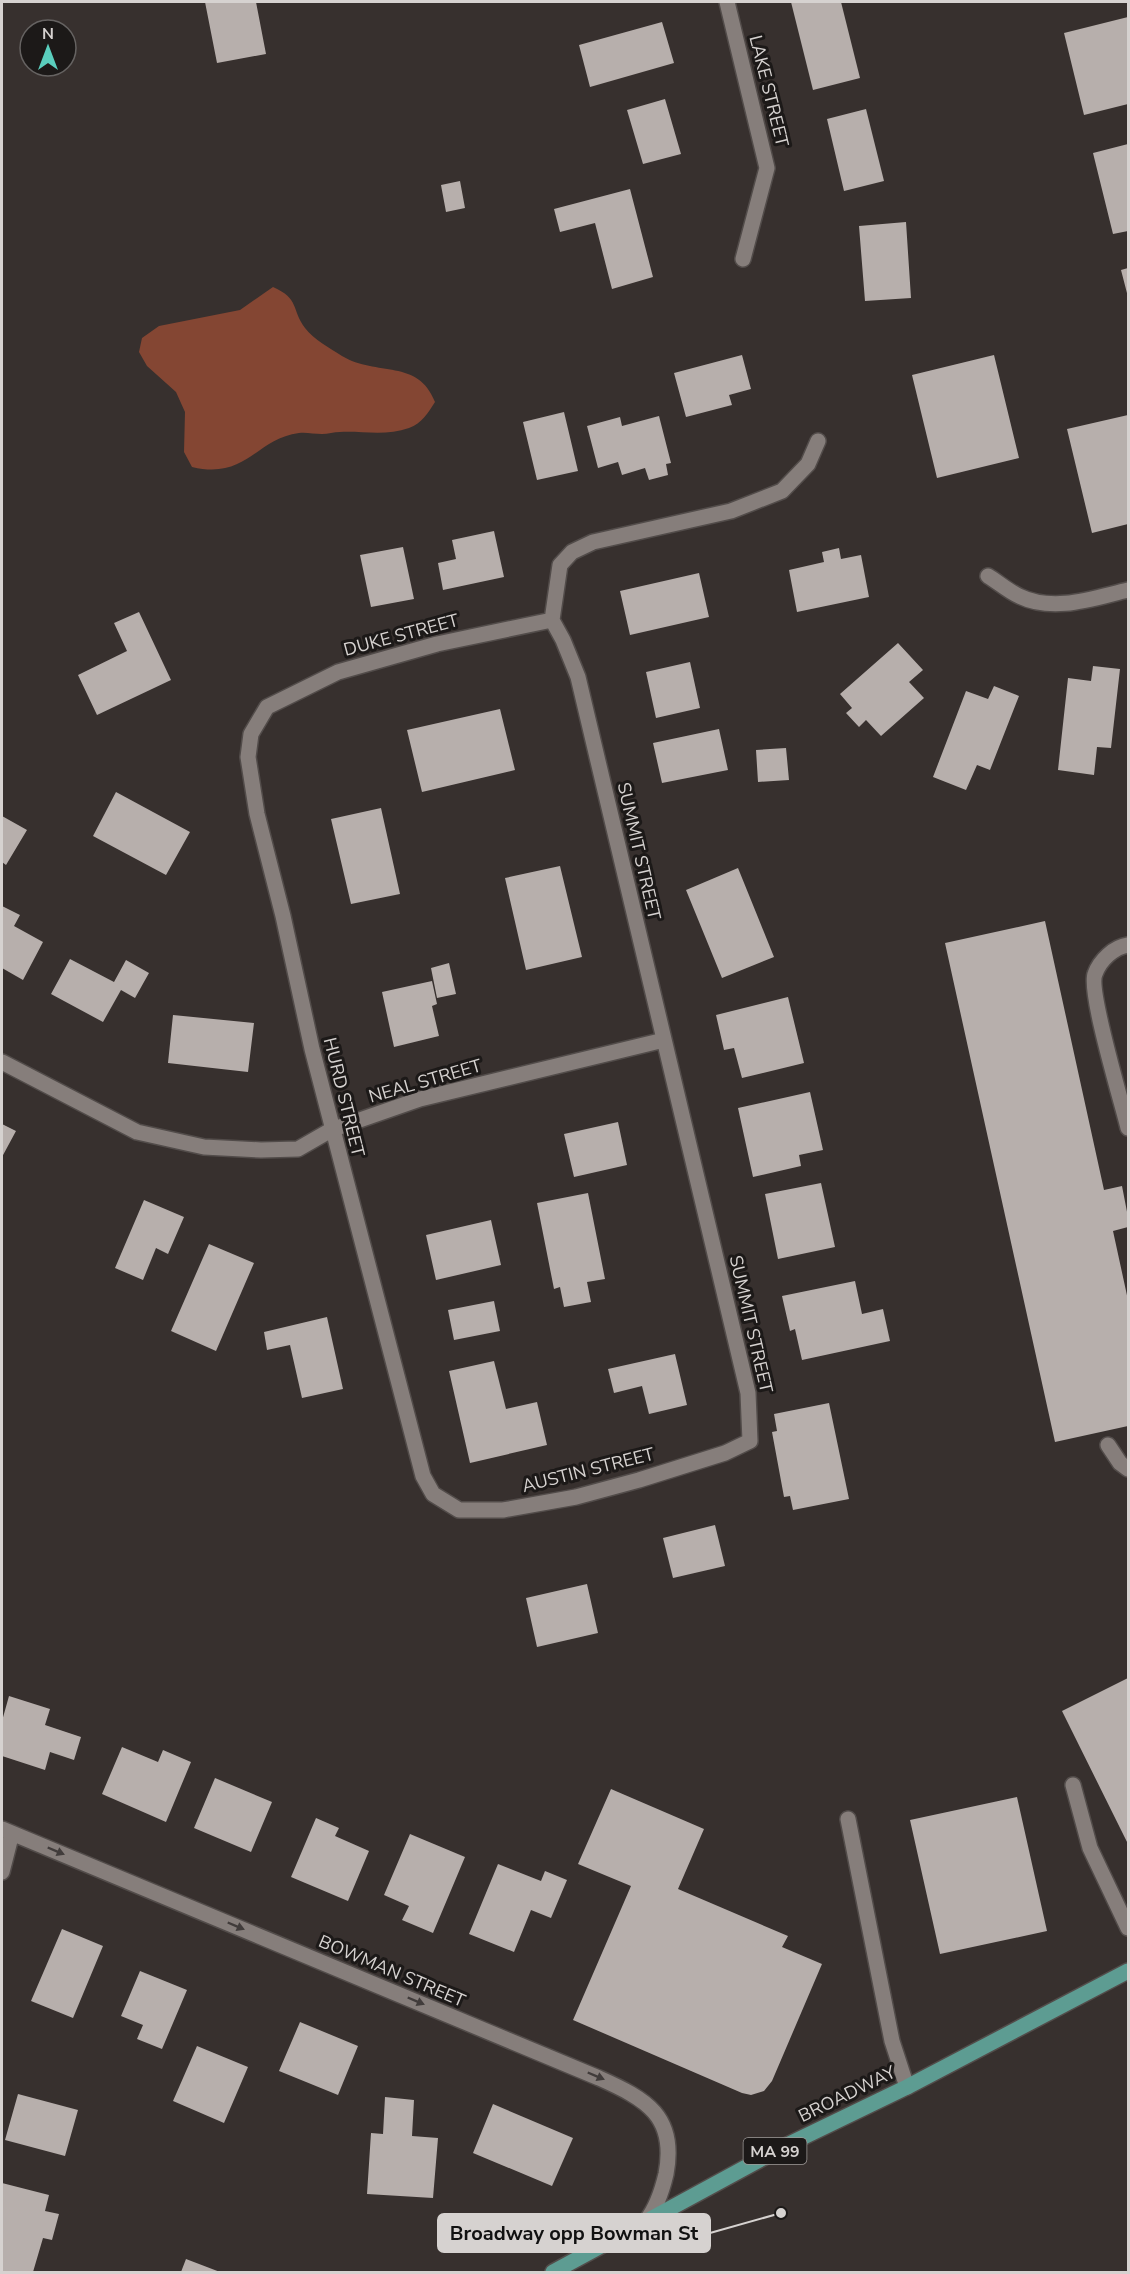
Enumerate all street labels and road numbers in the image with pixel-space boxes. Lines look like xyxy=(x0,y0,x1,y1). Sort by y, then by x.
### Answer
street label: LAKE STREET xyxy=(744,33,794,149)
street label: DUKE STREET xyxy=(341,608,461,662)
street label: SUMMIT STREET xyxy=(612,780,667,922)
street label: HURD STREET xyxy=(318,1035,370,1159)
street label: NEAL STREET xyxy=(366,1053,484,1109)
street label: SUMMIT STREET xyxy=(724,1253,779,1395)
street label: AUSTIN STREET xyxy=(519,1442,657,1498)
street label: BOWMAN STREET xyxy=(315,1929,469,2013)
street label: BROADWAY xyxy=(794,2060,900,2128)
road number: MA 99 xyxy=(744,2138,806,2164)

